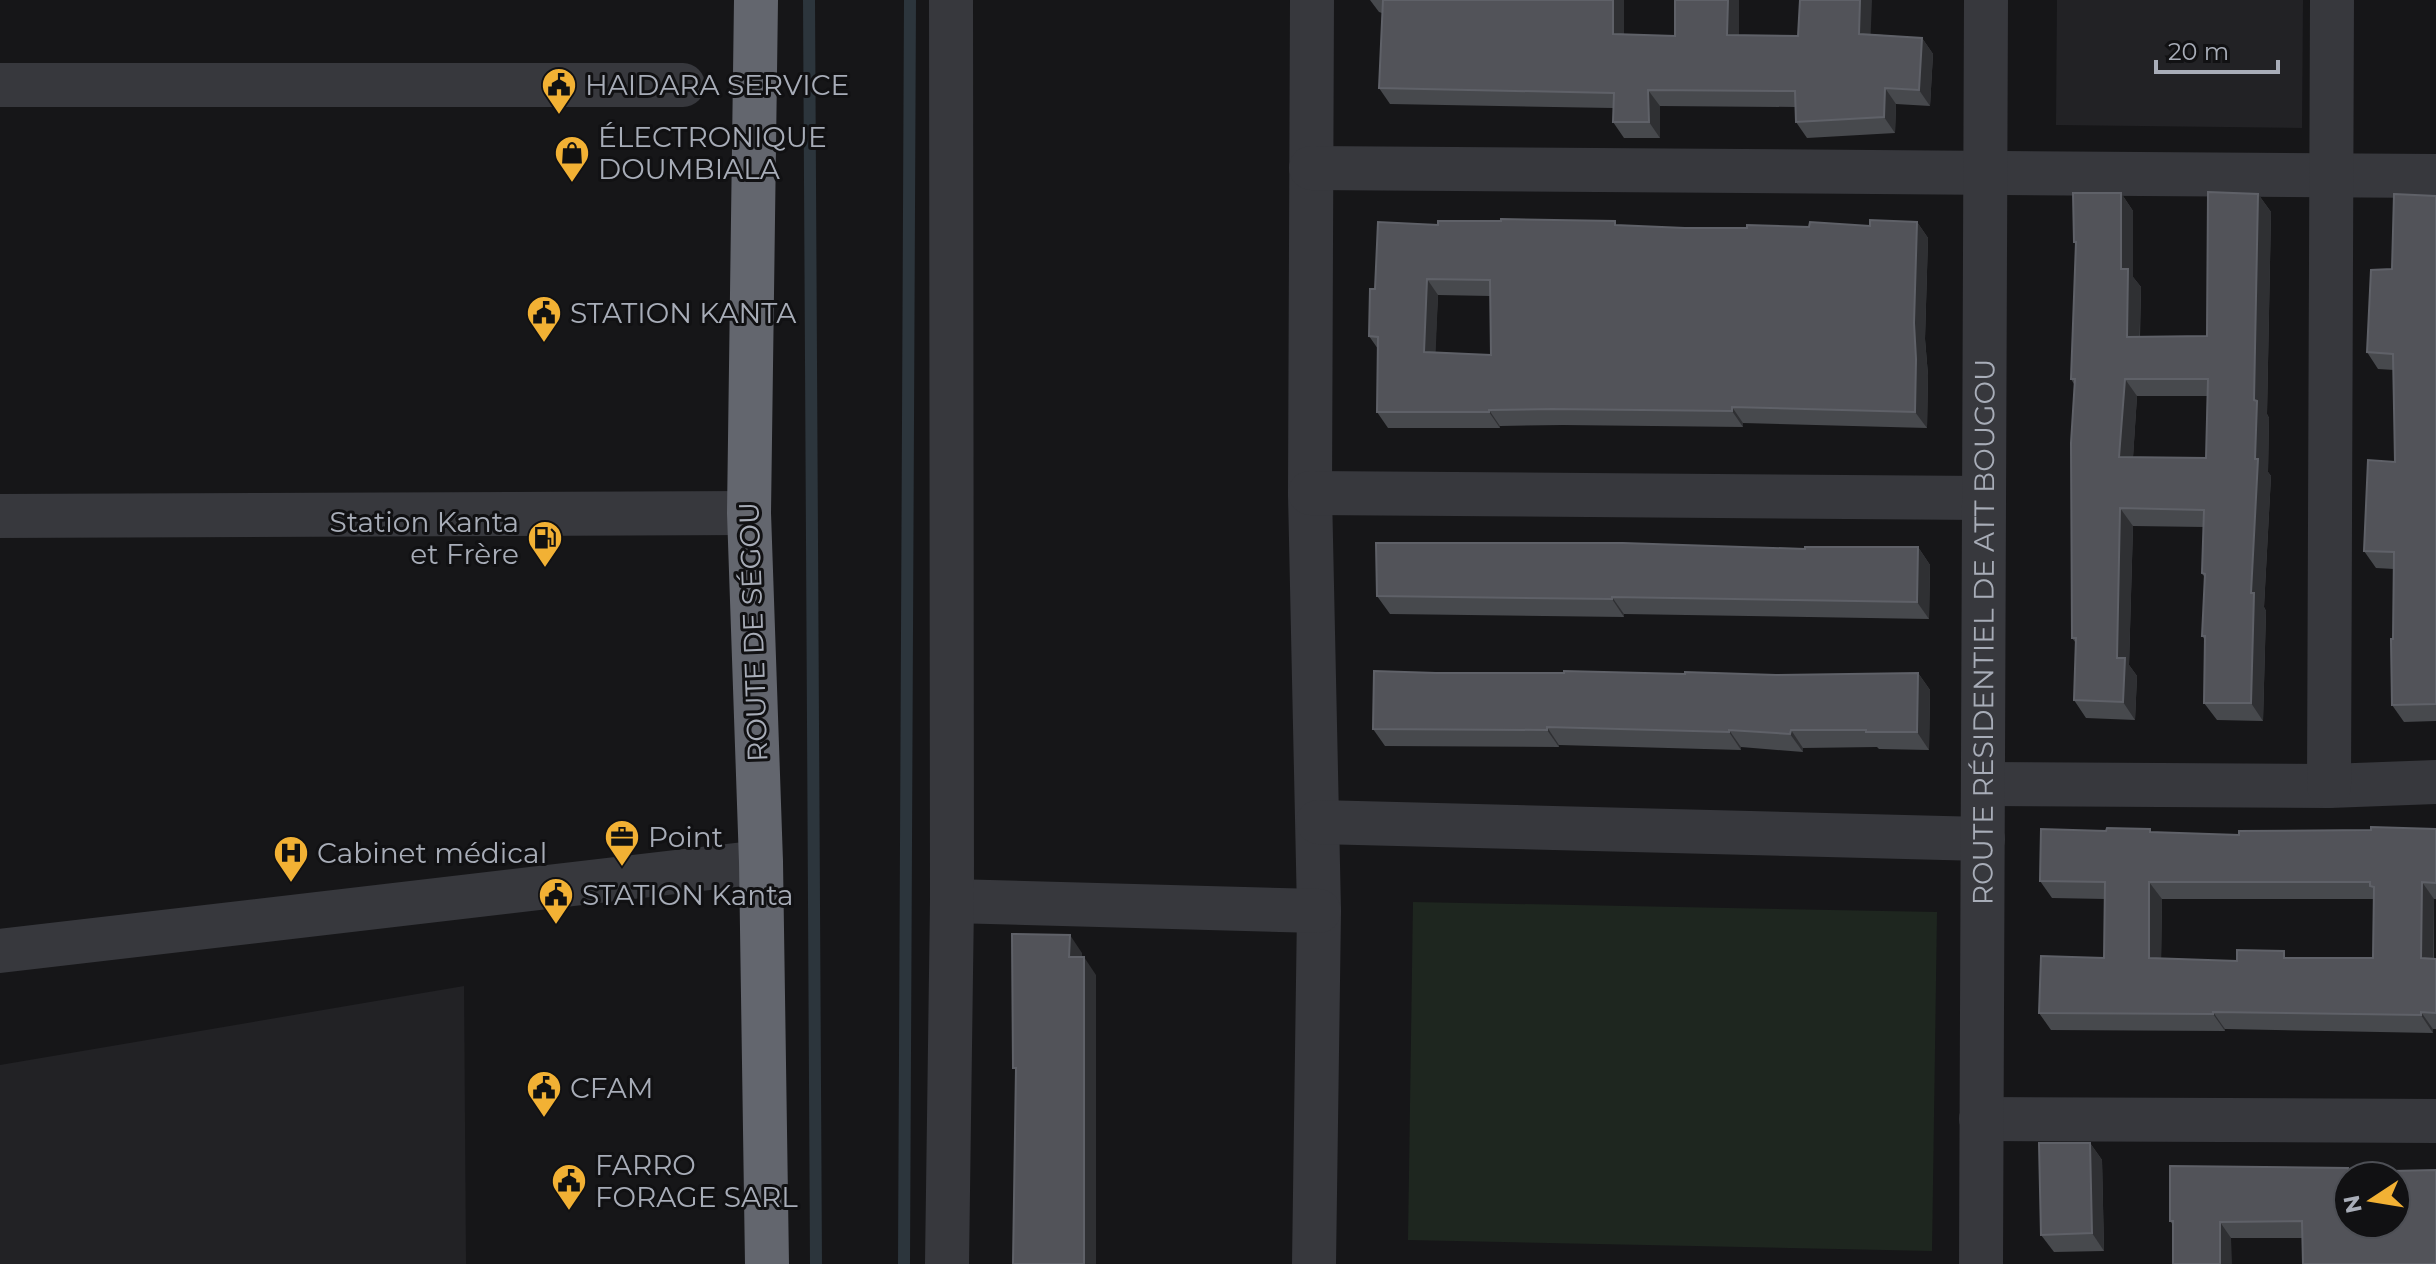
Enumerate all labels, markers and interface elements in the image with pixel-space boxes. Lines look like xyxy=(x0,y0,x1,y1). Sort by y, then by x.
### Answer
scale bar xyxy=(2156,24,2278,74)
text: 20 m xyxy=(2168,37,2229,66)
public building icon: HAIDARA SERVICE xyxy=(540,66,578,116)
place label: HAIDARA SERVICE xyxy=(585,68,849,102)
place label: ÉLECTRONIQUE DOUMBIALA xyxy=(598,120,827,186)
shop icon: ÉLECTRONIQUE DOUMBIALA xyxy=(553,134,591,184)
public building icon: STATION KANTA xyxy=(525,294,563,344)
place label: STATION KANTA xyxy=(570,296,797,330)
street label: ROUTE RÉSIDENTIEL DE ATT BOUGOU xyxy=(1965,359,2002,905)
street label: ROUTE DE SÉGOU xyxy=(731,501,775,763)
place label: Station Kanta et Frère xyxy=(329,505,519,571)
fuel station icon: Station Kanta et Frère xyxy=(526,519,564,569)
office icon: Point xyxy=(603,818,641,868)
place label: Point xyxy=(648,820,723,854)
hospital icon: Cabinet médical xyxy=(272,834,310,884)
place label: Cabinet médical xyxy=(317,836,547,870)
public building icon: STATION Kanta xyxy=(537,876,575,926)
place label: STATION Kanta xyxy=(582,878,794,912)
public building icon: CFAM xyxy=(525,1069,563,1119)
place label: CFAM xyxy=(570,1071,653,1105)
place label: FARRO FORAGE SARL xyxy=(595,1148,798,1214)
north arrow xyxy=(2332,1160,2412,1240)
public building icon: FARRO FORAGE SARL xyxy=(550,1162,588,1212)
text: N xyxy=(2338,1193,2368,1216)

